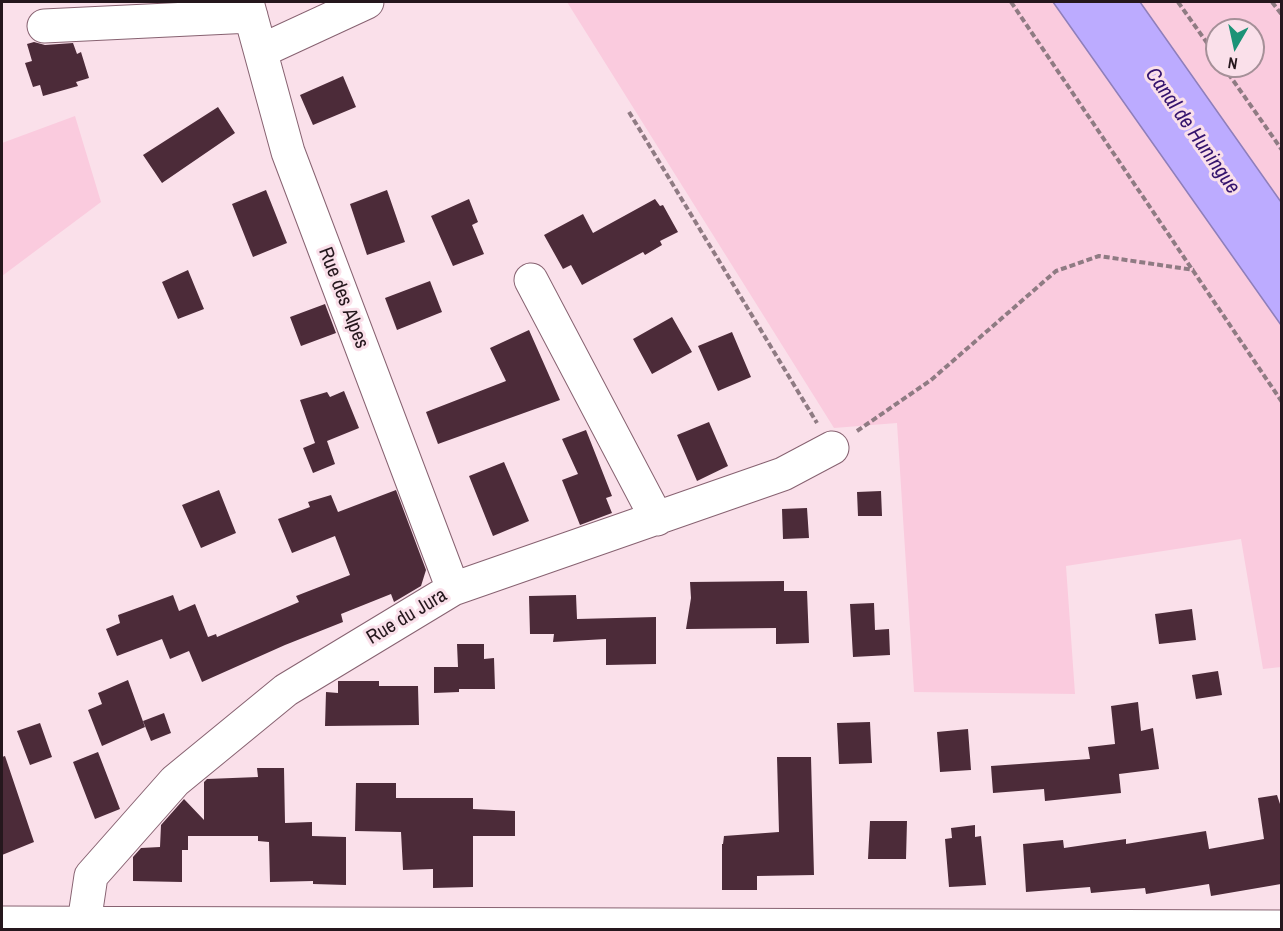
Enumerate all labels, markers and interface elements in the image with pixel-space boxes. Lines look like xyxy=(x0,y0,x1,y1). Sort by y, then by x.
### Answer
north arrow xyxy=(1205,18,1265,78)
text: N xyxy=(1226,52,1239,75)
water label: Canal de Huningue xyxy=(1139,63,1245,199)
street label: Rue des Alpes xyxy=(313,244,373,352)
street label: Rue du Jura xyxy=(363,584,451,650)

